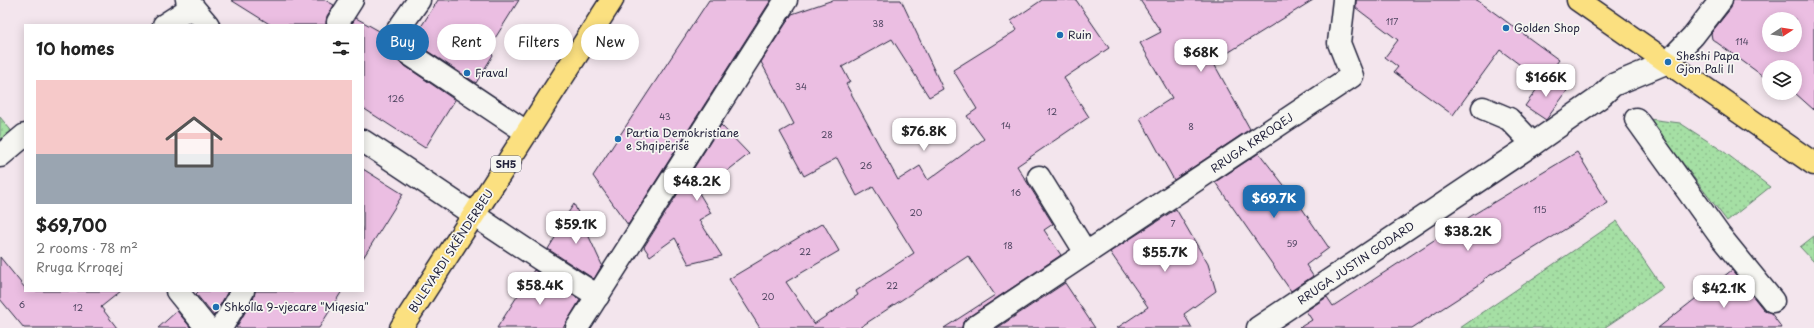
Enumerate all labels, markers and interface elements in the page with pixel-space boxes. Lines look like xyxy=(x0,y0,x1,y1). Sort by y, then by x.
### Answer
north arrow xyxy=(1762,12,1802,52)
map controls xyxy=(1762,12,1802,100)
house number: 117 xyxy=(1386,14,1398,28)
house number: 38 xyxy=(872,16,884,30)
place label: Golden Shop xyxy=(1514,19,1580,36)
marker: Golden Shop xyxy=(1501,23,1511,33)
chip: Buy xyxy=(376,24,429,60)
chip: Rent xyxy=(437,24,496,60)
chip: Filters xyxy=(504,24,573,60)
chip: New xyxy=(581,24,639,60)
place label: Ruin xyxy=(1068,26,1092,43)
marker: Ruin xyxy=(1055,30,1065,40)
house number: 114 xyxy=(1735,34,1749,48)
text: 10 homes xyxy=(36,35,114,61)
icon: filters xyxy=(330,37,352,59)
pin: $68K xyxy=(1177,39,1225,73)
text: $68K xyxy=(1183,42,1219,61)
place label: Sheshi Papa Gjon Pali II xyxy=(1676,47,1740,77)
marker: Sheshi Papa Gjon Pali II xyxy=(1663,57,1673,67)
button: layers xyxy=(1762,60,1802,100)
place label: Fraval xyxy=(475,64,508,81)
pin: $166K xyxy=(1518,64,1574,98)
text: $166K xyxy=(1525,67,1567,86)
marker: Fraval xyxy=(462,68,472,78)
house number: 34 xyxy=(795,79,807,93)
house number: 126 xyxy=(388,91,404,105)
house number: 12 xyxy=(1047,104,1057,118)
icon: home xyxy=(158,106,230,178)
house number: 43 xyxy=(659,109,671,123)
street label: RRUGA KRROQEJ xyxy=(1207,109,1296,177)
pin: $76.8K xyxy=(891,118,957,152)
house number: 14 xyxy=(1001,118,1011,132)
house number: 8 xyxy=(1188,119,1194,133)
text: $76.8K xyxy=(901,121,947,140)
place label: Partia Demokristiane e Shqipërisë xyxy=(626,124,739,154)
house number: 28 xyxy=(821,127,833,141)
marker: Partia Demokristiane e Shqipërisë xyxy=(613,134,623,144)
road number: SH5 xyxy=(491,156,521,172)
house number: 26 xyxy=(860,158,872,172)
pin: $48.2K xyxy=(664,168,730,202)
text: $48.2K xyxy=(673,171,721,190)
house number: 16 xyxy=(1011,185,1021,199)
pin: $69.7K xyxy=(1241,185,1307,219)
street label: BULEVARDI SKËNDERBEU xyxy=(404,186,497,316)
text: $69.7K xyxy=(1252,188,1296,207)
house number: 115 xyxy=(1533,202,1547,216)
house number: 20 xyxy=(910,205,923,219)
pin: $59.1K xyxy=(543,211,609,245)
text: $69,700 xyxy=(36,212,107,238)
text: $59.1K xyxy=(555,214,597,233)
house number: 7 xyxy=(1170,216,1176,230)
street label: RRUGA JUSTIN GODARD xyxy=(1294,217,1418,308)
pin: $38.2K xyxy=(1435,218,1501,252)
text: $38.2K xyxy=(1444,221,1492,240)
house number: 59 xyxy=(1286,236,1298,250)
text: 2 rooms · 78 m² xyxy=(36,238,138,257)
house number: 18 xyxy=(1003,238,1013,252)
pin: $55.7K xyxy=(1132,239,1198,273)
text: $55.7K xyxy=(1142,242,1188,261)
house number: 22 xyxy=(799,244,811,258)
text: Rruga Krroqej xyxy=(36,257,123,276)
pin: $58.4K xyxy=(507,272,573,306)
text: $58.4K xyxy=(517,275,563,294)
pin: $42.1K xyxy=(1691,275,1757,309)
house number: 22 xyxy=(886,278,898,292)
text: $42.1K xyxy=(1702,278,1746,297)
house number: 20 xyxy=(762,289,775,303)
house number: 6 xyxy=(19,297,25,311)
place label: Shkolla 9-vjecare "Miqesia" xyxy=(224,298,369,315)
house number: 12 xyxy=(73,300,83,314)
marker: Shkolla 9-vjecare "Miqesia" xyxy=(211,302,221,312)

